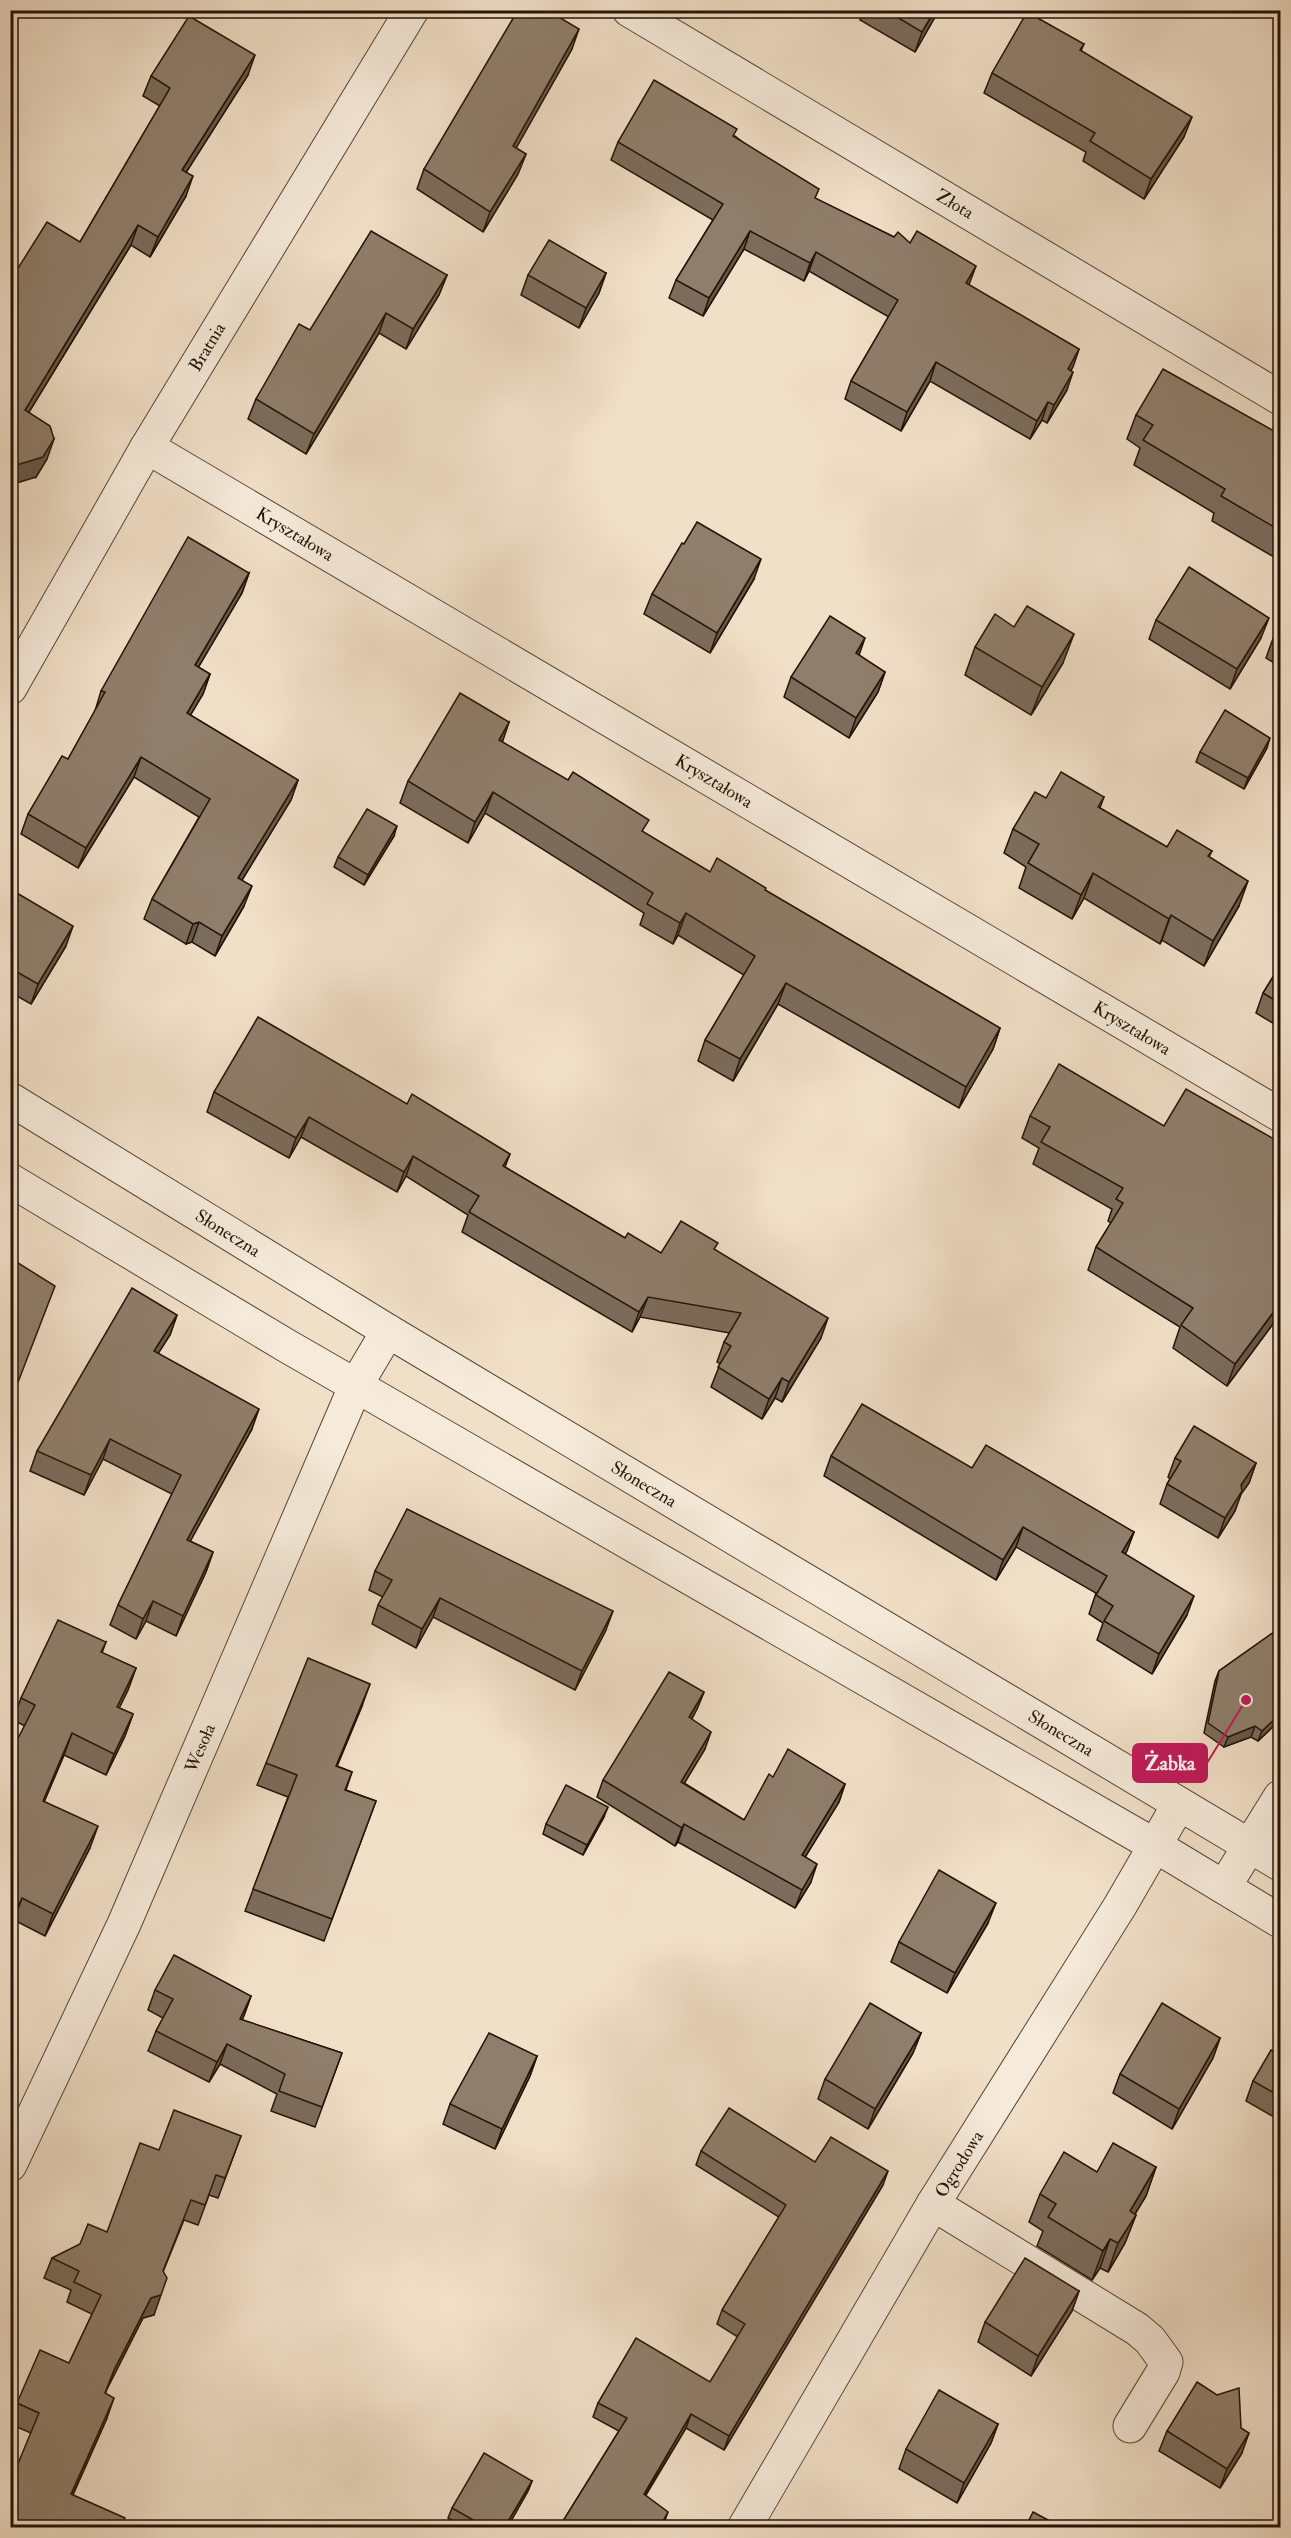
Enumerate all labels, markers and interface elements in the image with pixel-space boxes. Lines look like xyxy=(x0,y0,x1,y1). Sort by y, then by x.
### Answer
street label: Złota xyxy=(932,184,978,225)
street label: Bratnia xyxy=(184,318,231,376)
street label: Kryształowa xyxy=(252,502,338,567)
street label: Kryształowa xyxy=(671,749,757,814)
street label: Kryształowa xyxy=(1089,996,1175,1061)
street label: Słoneczna xyxy=(191,1204,265,1263)
street label: Słoneczna xyxy=(607,1456,681,1513)
street label: Słoneczna xyxy=(1024,1705,1098,1762)
street label: Wesoła xyxy=(180,1720,221,1777)
callout: Żabka xyxy=(1133,1744,1207,1782)
text: Żabka xyxy=(1145,1750,1196,1776)
street label: Ogrodowa xyxy=(930,2126,989,2202)

